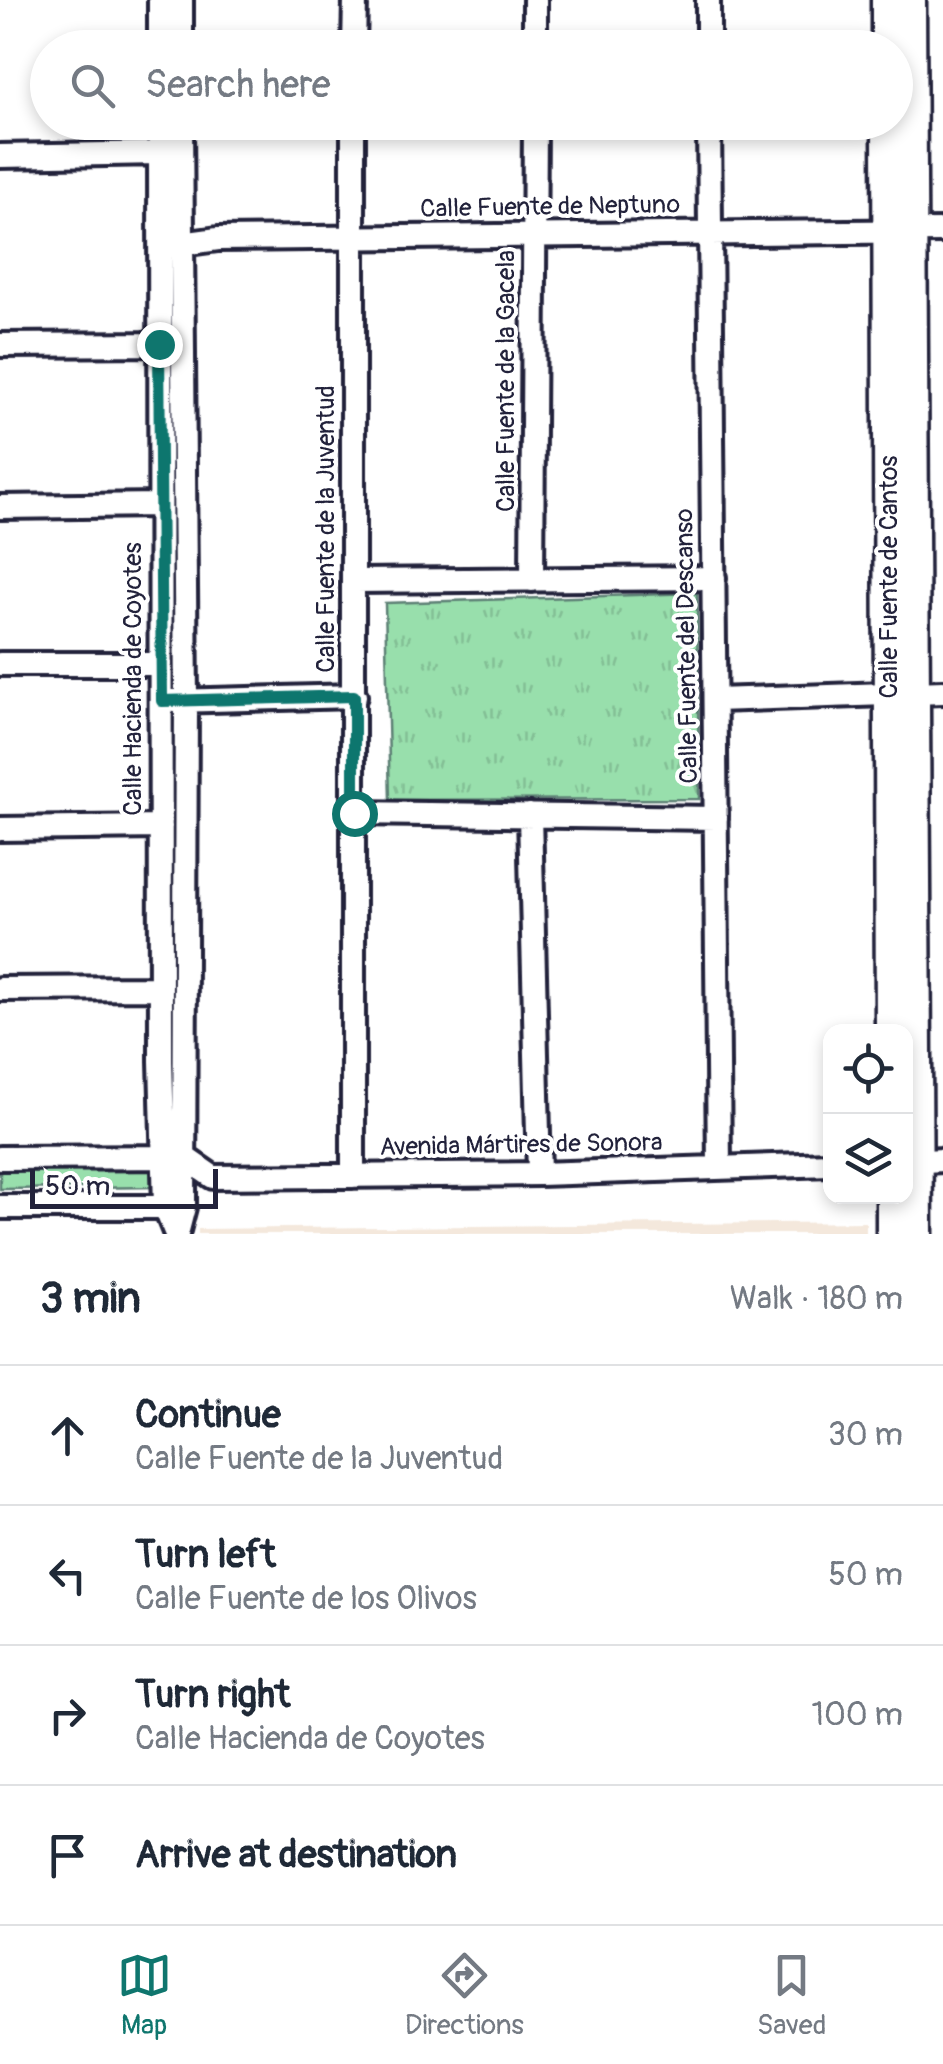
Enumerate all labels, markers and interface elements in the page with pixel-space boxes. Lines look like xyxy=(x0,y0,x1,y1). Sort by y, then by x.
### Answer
search box xyxy=(30,30,913,140)
icon: search xyxy=(65,58,120,113)
text: Search here xyxy=(145,61,331,109)
street label: Calle Fuente de Neptuno xyxy=(420,189,680,225)
street label: Calle Fuente de la Gacela xyxy=(491,250,522,512)
route end xyxy=(137,322,183,368)
street label: Calle Fuente de la Juventud xyxy=(311,385,342,673)
street label: Calle Fuente de Cantos xyxy=(874,455,905,699)
street label: Calle Fuente del Descanso xyxy=(669,508,705,784)
street label: Calle Hacienda de Coyotes xyxy=(118,542,149,816)
route start xyxy=(332,791,378,837)
map controls xyxy=(823,1024,913,1204)
button: locate xyxy=(823,1024,913,1114)
button: layers xyxy=(823,1114,913,1204)
street label: Avenida Mártires de Sonora xyxy=(379,1127,663,1163)
scale bar xyxy=(30,1164,218,1208)
text: 50 m xyxy=(45,1169,110,1204)
text: 3 min xyxy=(40,1273,141,1325)
text: Walk · 180 m xyxy=(730,1279,903,1319)
text: Continue xyxy=(135,1391,281,1439)
icon: ahead xyxy=(40,1408,95,1463)
text: 30 m xyxy=(828,1415,903,1455)
text: Calle Fuente de la Juventud xyxy=(135,1439,503,1479)
text: Turn left xyxy=(135,1531,276,1579)
icon: left xyxy=(40,1548,95,1603)
text: 50 m xyxy=(828,1555,903,1595)
text: Calle Fuente de los Olivos xyxy=(135,1579,477,1619)
text: Turn right xyxy=(135,1671,290,1719)
icon: right xyxy=(40,1688,95,1743)
text: 100 m xyxy=(811,1695,903,1735)
text: Calle Hacienda de Coyotes xyxy=(135,1719,485,1759)
icon: arrive xyxy=(40,1828,95,1883)
text: Arrive at destination xyxy=(135,1831,457,1879)
tab: Map xyxy=(117,1948,172,2043)
tab: Directions xyxy=(405,1948,524,2043)
tab: Saved xyxy=(757,1948,826,2043)

